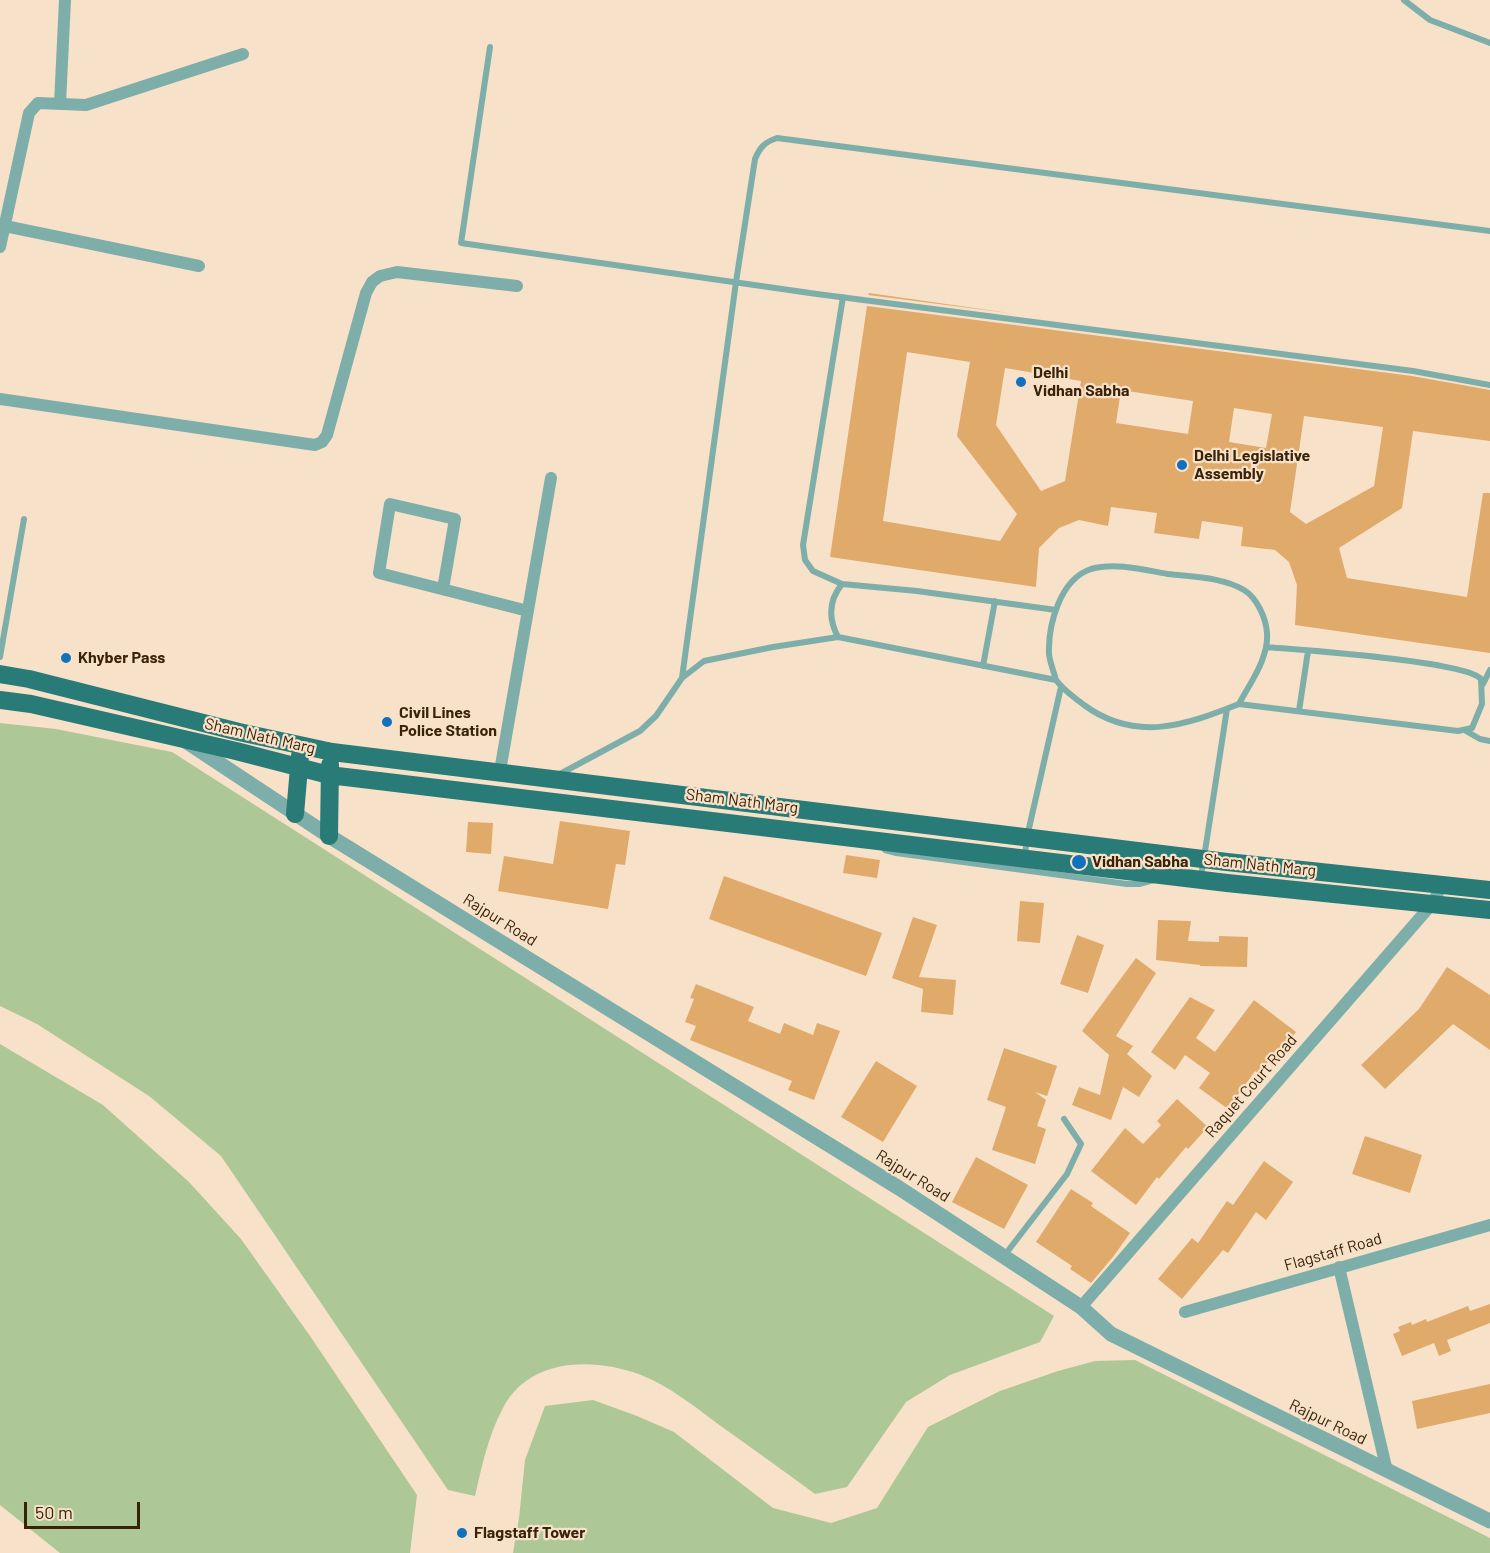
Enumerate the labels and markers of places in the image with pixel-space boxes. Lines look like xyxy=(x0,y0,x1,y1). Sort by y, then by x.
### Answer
place label: Delhi Vidhan Sabha xyxy=(1033,363,1129,401)
marker: Delhi Vidhan Sabha xyxy=(1014,375,1028,389)
place label: Delhi Legislative Assembly xyxy=(1194,446,1310,484)
marker: Delhi Legislative Assembly xyxy=(1175,458,1189,472)
place label: Khyber Pass xyxy=(78,648,165,668)
marker: Khyber Pass xyxy=(59,651,73,665)
place label: Civil Lines Police Station xyxy=(399,703,497,741)
marker: Civil Lines Police Station xyxy=(380,715,394,729)
place label: Vidhan Sabha xyxy=(1092,852,1188,872)
marker: Vidhan Sabha xyxy=(1070,853,1088,871)
place label: Flagstaff Tower xyxy=(474,1523,585,1543)
marker: Flagstaff Tower xyxy=(455,1526,469,1540)

